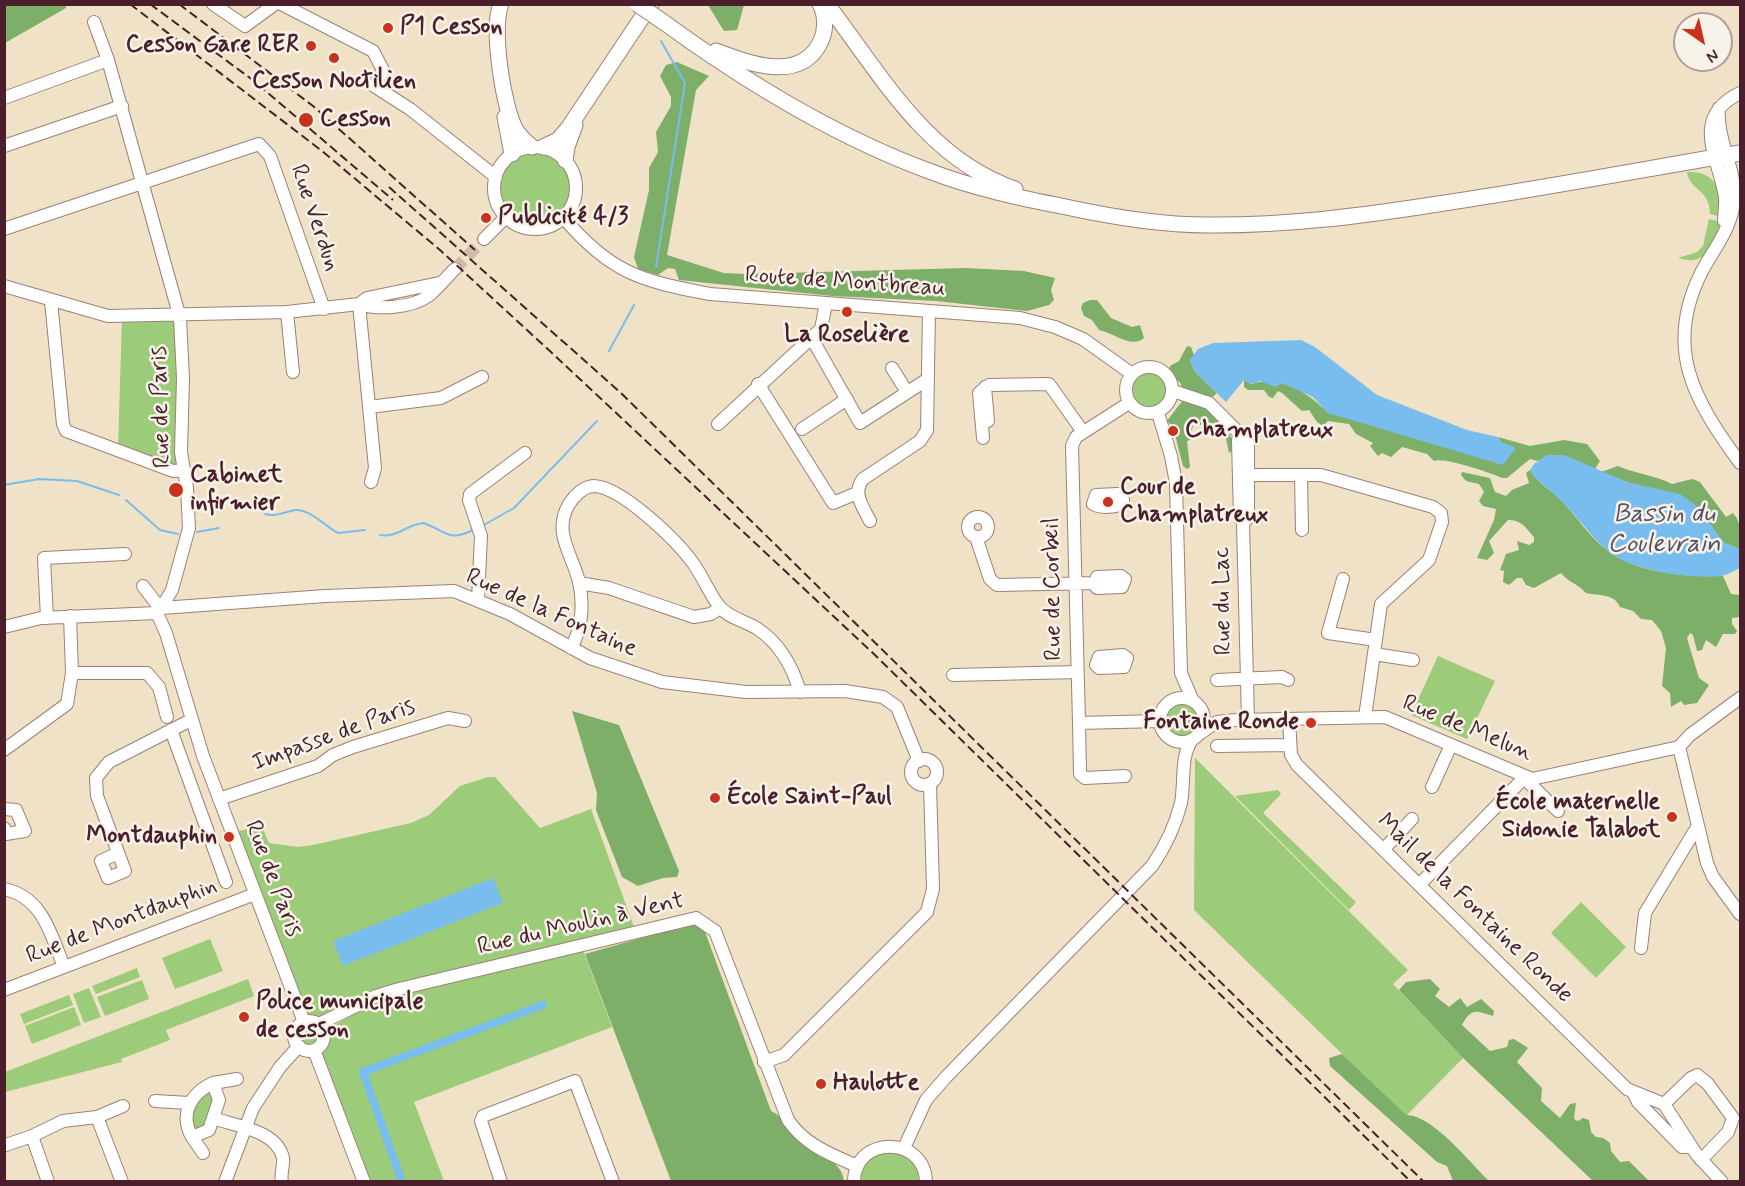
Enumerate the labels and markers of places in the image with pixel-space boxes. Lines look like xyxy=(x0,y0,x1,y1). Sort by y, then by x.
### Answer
place label: P1 Cesson xyxy=(400,14,502,42)
marker: P1 Cesson xyxy=(381,21,395,35)
place label: Cesson Gare RER xyxy=(126,32,299,60)
marker: Cesson Gare RER xyxy=(304,39,318,53)
marker: Cesson Noctilien xyxy=(327,51,341,65)
place label: Cesson Noctilien xyxy=(252,68,416,96)
place label: Cesson xyxy=(320,106,391,134)
marker: Cesson xyxy=(297,111,315,129)
place label: Publicité 4/3 xyxy=(498,204,628,232)
marker: Publicité 4/3 xyxy=(479,211,493,225)
marker: La Roselière xyxy=(840,305,854,319)
place label: La Roselière xyxy=(784,322,910,350)
place label: Champlatreux xyxy=(1185,417,1333,445)
marker: Champlatreux xyxy=(1166,424,1180,438)
place label: Cabinet infirmier xyxy=(190,462,282,518)
place label: Cour de Champlatreux xyxy=(1120,474,1268,530)
marker: Cabinet infirmier xyxy=(167,481,185,499)
marker: Cour de Champlatreux xyxy=(1101,495,1115,509)
place label: Fontaine Ronde xyxy=(1143,709,1299,737)
marker: Fontaine Ronde xyxy=(1304,716,1318,730)
place label: École Saint-Paul xyxy=(727,784,891,812)
place label: École maternelle Sidonie Talabot xyxy=(1496,789,1660,845)
marker: École Saint-Paul xyxy=(708,791,722,805)
marker: École maternelle Sidonie Talabot xyxy=(1665,810,1679,824)
place label: Montdauphin xyxy=(86,823,217,851)
marker: Montdauphin xyxy=(222,830,236,844)
place label: Police municipale de cesson xyxy=(256,989,424,1045)
marker: Police municipale de cesson xyxy=(237,1010,251,1024)
place label: Haulotte xyxy=(833,1070,919,1098)
marker: Haulotte xyxy=(814,1077,828,1091)

